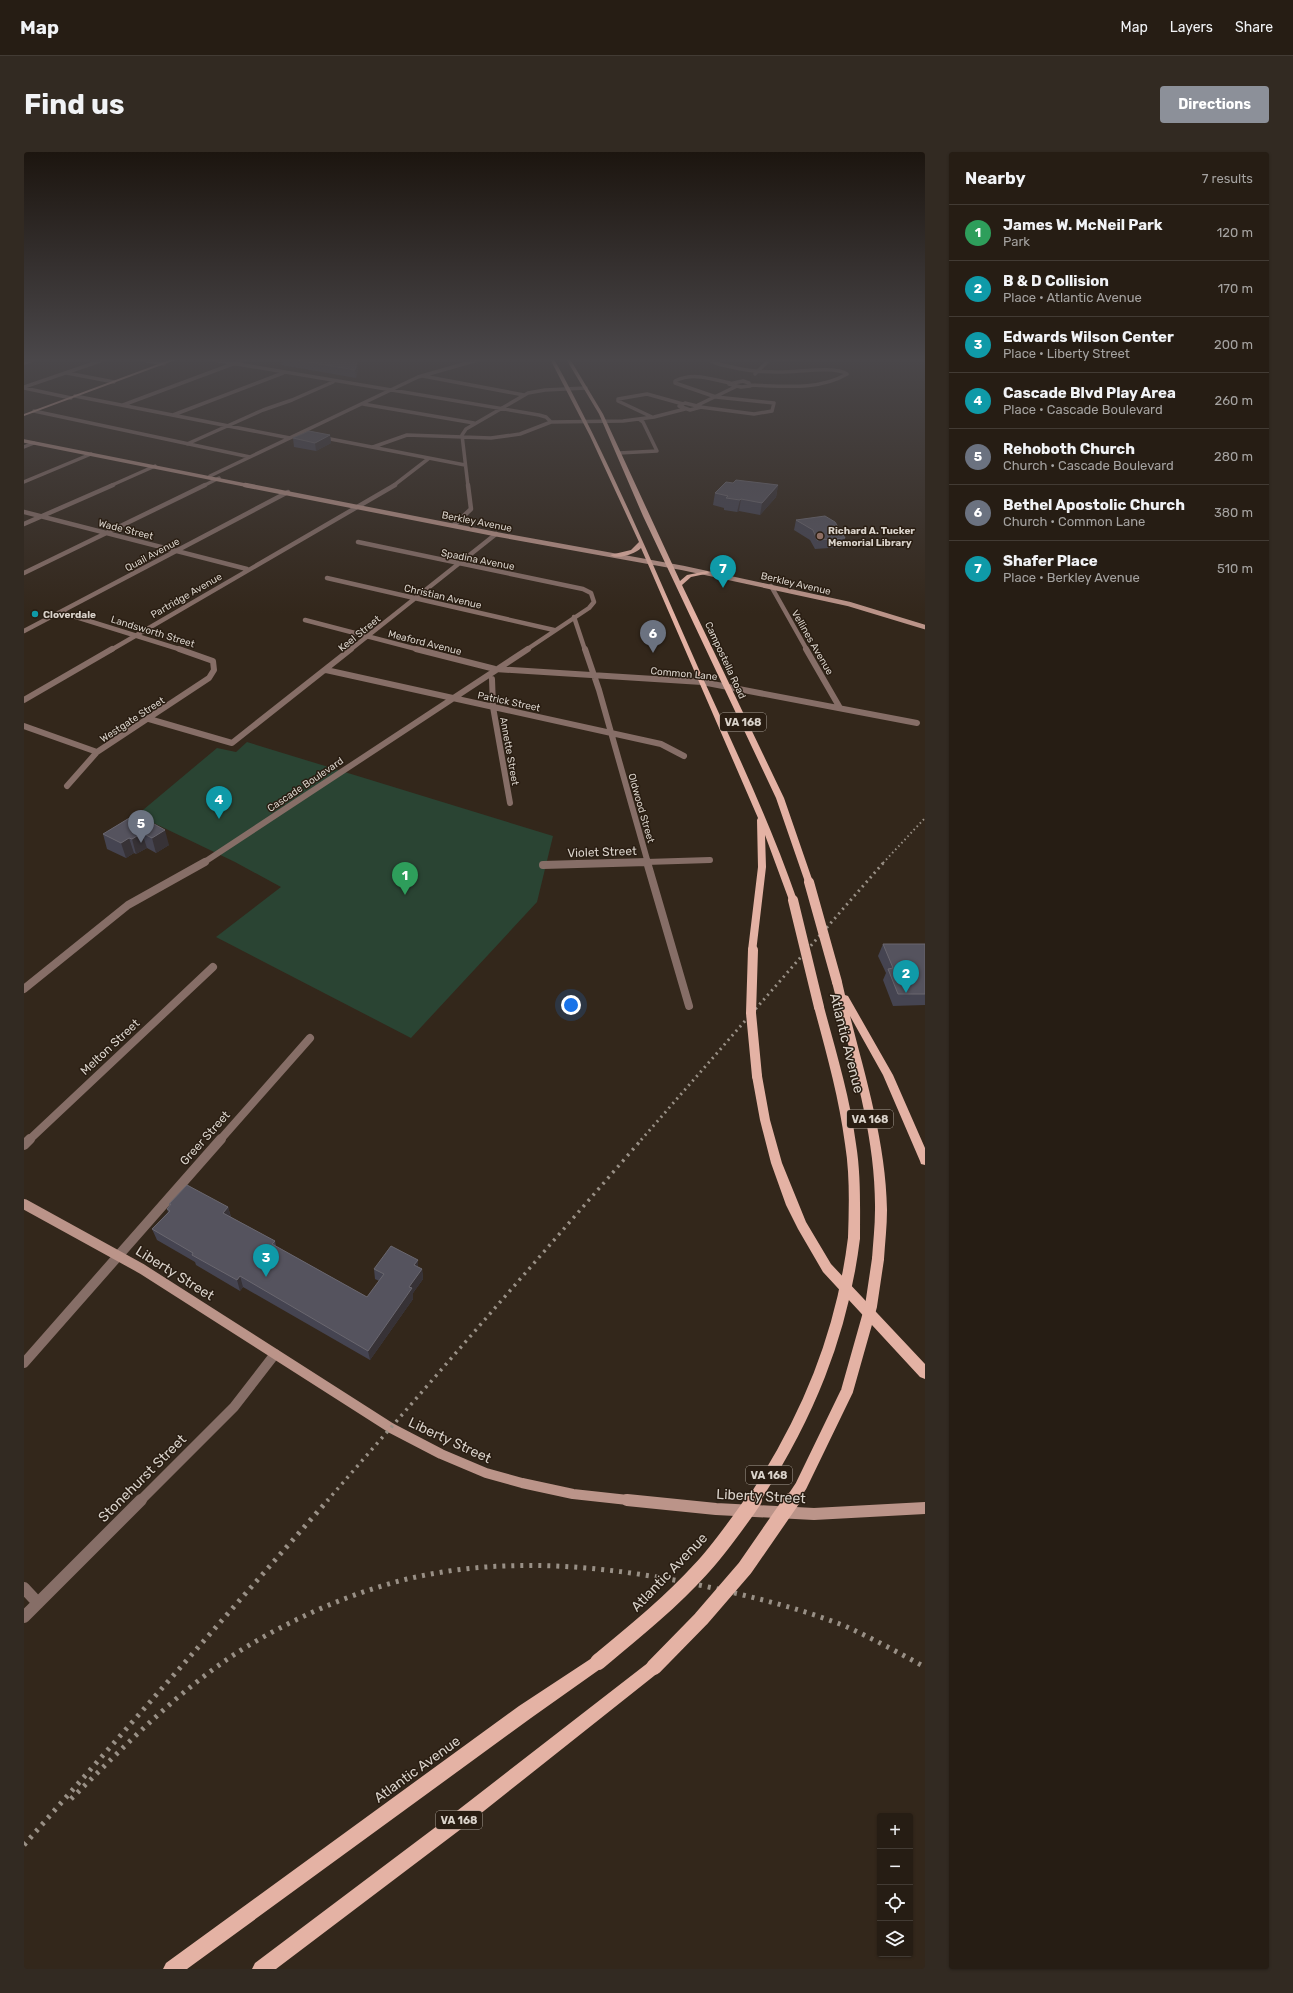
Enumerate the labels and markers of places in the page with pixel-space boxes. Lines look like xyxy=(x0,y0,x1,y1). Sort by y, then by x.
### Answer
place label: Richard A. Tucker Memorial Library xyxy=(828,525,915,549)
marker: Richard A. Tucker Memorial Library xyxy=(815,531,825,541)
pin: 7 xyxy=(710,555,736,588)
marker: Cloverdale xyxy=(30,609,40,619)
place label: Cloverdale xyxy=(43,609,96,621)
pin: 6 xyxy=(640,620,666,653)
pin: 4 xyxy=(206,786,232,819)
pin: 5 xyxy=(128,810,154,843)
pin: 1 xyxy=(392,862,418,895)
pin: 2 xyxy=(893,960,919,993)
pin: 3 xyxy=(253,1244,279,1277)

